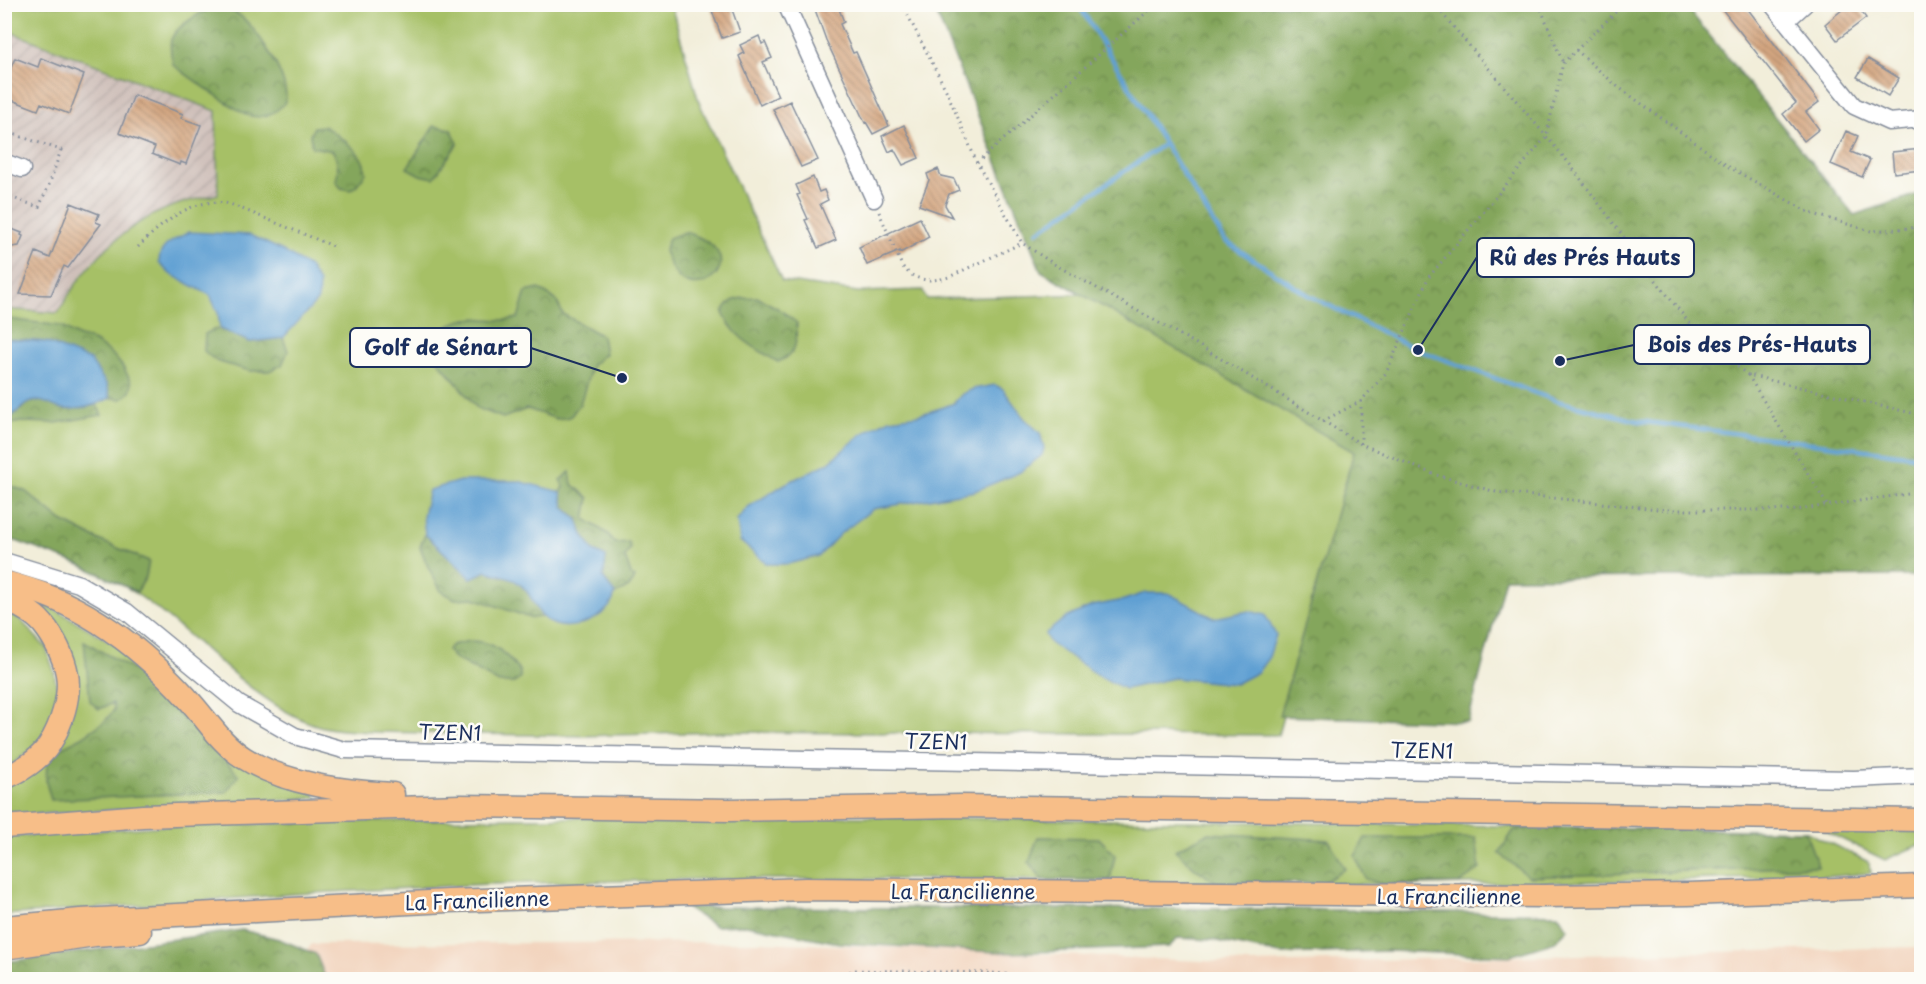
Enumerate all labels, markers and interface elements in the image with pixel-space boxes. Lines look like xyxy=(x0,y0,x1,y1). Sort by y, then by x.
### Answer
callout: Rû des Prés Hauts xyxy=(1477,238,1694,277)
text: Rû des Prés Hauts xyxy=(1490,240,1680,272)
callout: Bois des Prés-Hauts xyxy=(1634,325,1870,364)
text: Bois des Prés-Hauts xyxy=(1647,327,1857,359)
callout: Golf de Sénart xyxy=(350,328,531,367)
text: Golf de Sénart xyxy=(364,330,518,362)
street label: TZEN1 xyxy=(418,716,482,748)
street label: TZEN1 xyxy=(904,725,968,757)
street label: TZEN1 xyxy=(1390,734,1454,766)
street label: La Francilienne xyxy=(891,876,1036,906)
street label: La Francilienne xyxy=(1377,881,1522,911)
street label: La Francilienne xyxy=(404,882,550,918)

